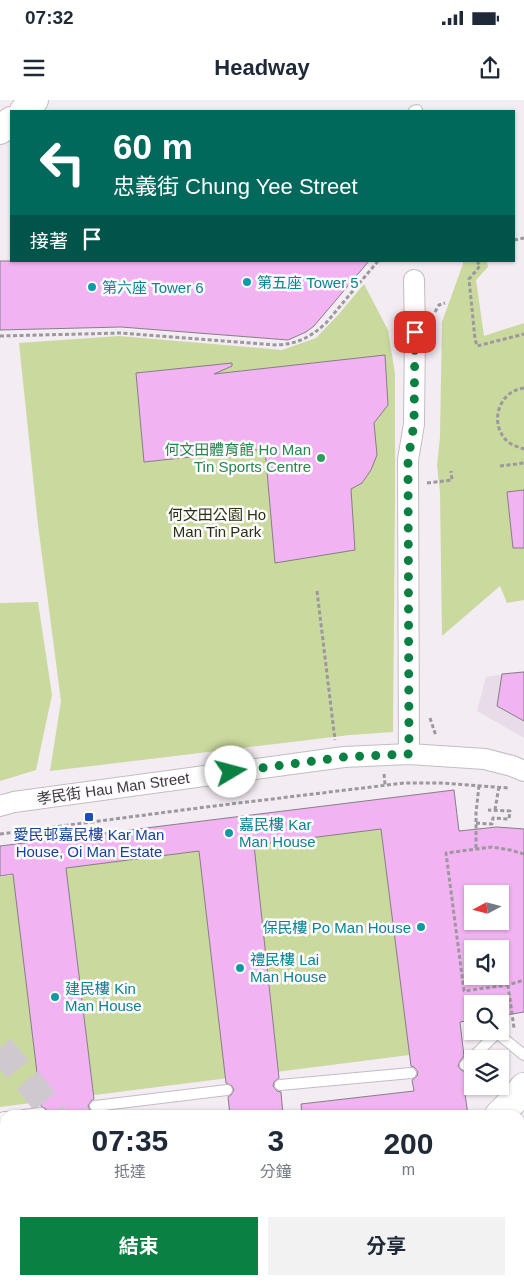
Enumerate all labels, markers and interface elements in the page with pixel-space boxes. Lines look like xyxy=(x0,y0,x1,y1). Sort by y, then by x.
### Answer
text: 07:32 xyxy=(25,7,74,28)
icon: menu xyxy=(20,54,48,82)
icon: share xyxy=(476,54,504,82)
text: Headway xyxy=(214,55,310,80)
text: 60 m xyxy=(113,127,193,166)
icon: left xyxy=(30,130,95,195)
text: 忠義街 Chung Yee Street xyxy=(113,174,358,199)
icon: arrive xyxy=(78,225,106,253)
text: 接著 xyxy=(30,231,68,252)
place label: 第五座 Tower 5 xyxy=(257,274,359,291)
marker: 第五座 Tower 5 xyxy=(241,276,253,288)
place label: 第六座 Tower 6 xyxy=(102,279,204,296)
marker: 第六座 Tower 6 xyxy=(86,281,98,293)
pin xyxy=(394,311,436,353)
icon: arrive xyxy=(401,318,429,346)
place label: 何文田體育館 Ho Man Tin Sports Centre xyxy=(164,441,311,475)
marker: 何文田體育館 Ho Man Tin Sports Centre xyxy=(315,452,327,464)
park label: 何文田公園 Ho Man Tin Park xyxy=(168,506,266,540)
position arrow xyxy=(204,745,256,797)
street label: 孝民街 Hau Man Street xyxy=(35,769,191,807)
marker: 愛民邨嘉民樓 Kar Man House, Oi Man Estate xyxy=(83,811,95,823)
place label: 嘉民樓 Kar Man House xyxy=(239,816,316,850)
place label: 愛民邨嘉民樓 Kar Man House, Oi Man Estate xyxy=(14,826,164,860)
marker: 嘉民樓 Kar Man House xyxy=(223,827,235,839)
north arrow xyxy=(464,885,509,930)
map controls xyxy=(464,885,509,1095)
place label: 保民樓 Po Man House xyxy=(263,919,411,936)
marker: 保民樓 Po Man House xyxy=(415,921,427,933)
button: sound xyxy=(464,940,509,985)
place label: 禮民樓 Lai Man House xyxy=(250,951,327,985)
marker: 禮民樓 Lai Man House xyxy=(234,962,246,974)
place label: 建民樓 Kin Man House xyxy=(65,980,142,1014)
marker: 建民樓 Kin Man House xyxy=(49,991,61,1003)
button: search xyxy=(464,995,509,1040)
button: layers xyxy=(464,1050,509,1095)
text: 07:35 xyxy=(92,1124,168,1157)
text: 3 xyxy=(267,1124,284,1157)
text: 200 xyxy=(383,1127,433,1160)
text: m xyxy=(402,1161,415,1178)
text: 抵達 xyxy=(114,1163,146,1180)
text: 分鐘 xyxy=(260,1163,292,1180)
button: 結束 xyxy=(20,1217,258,1275)
button: 分享 xyxy=(268,1217,505,1275)

